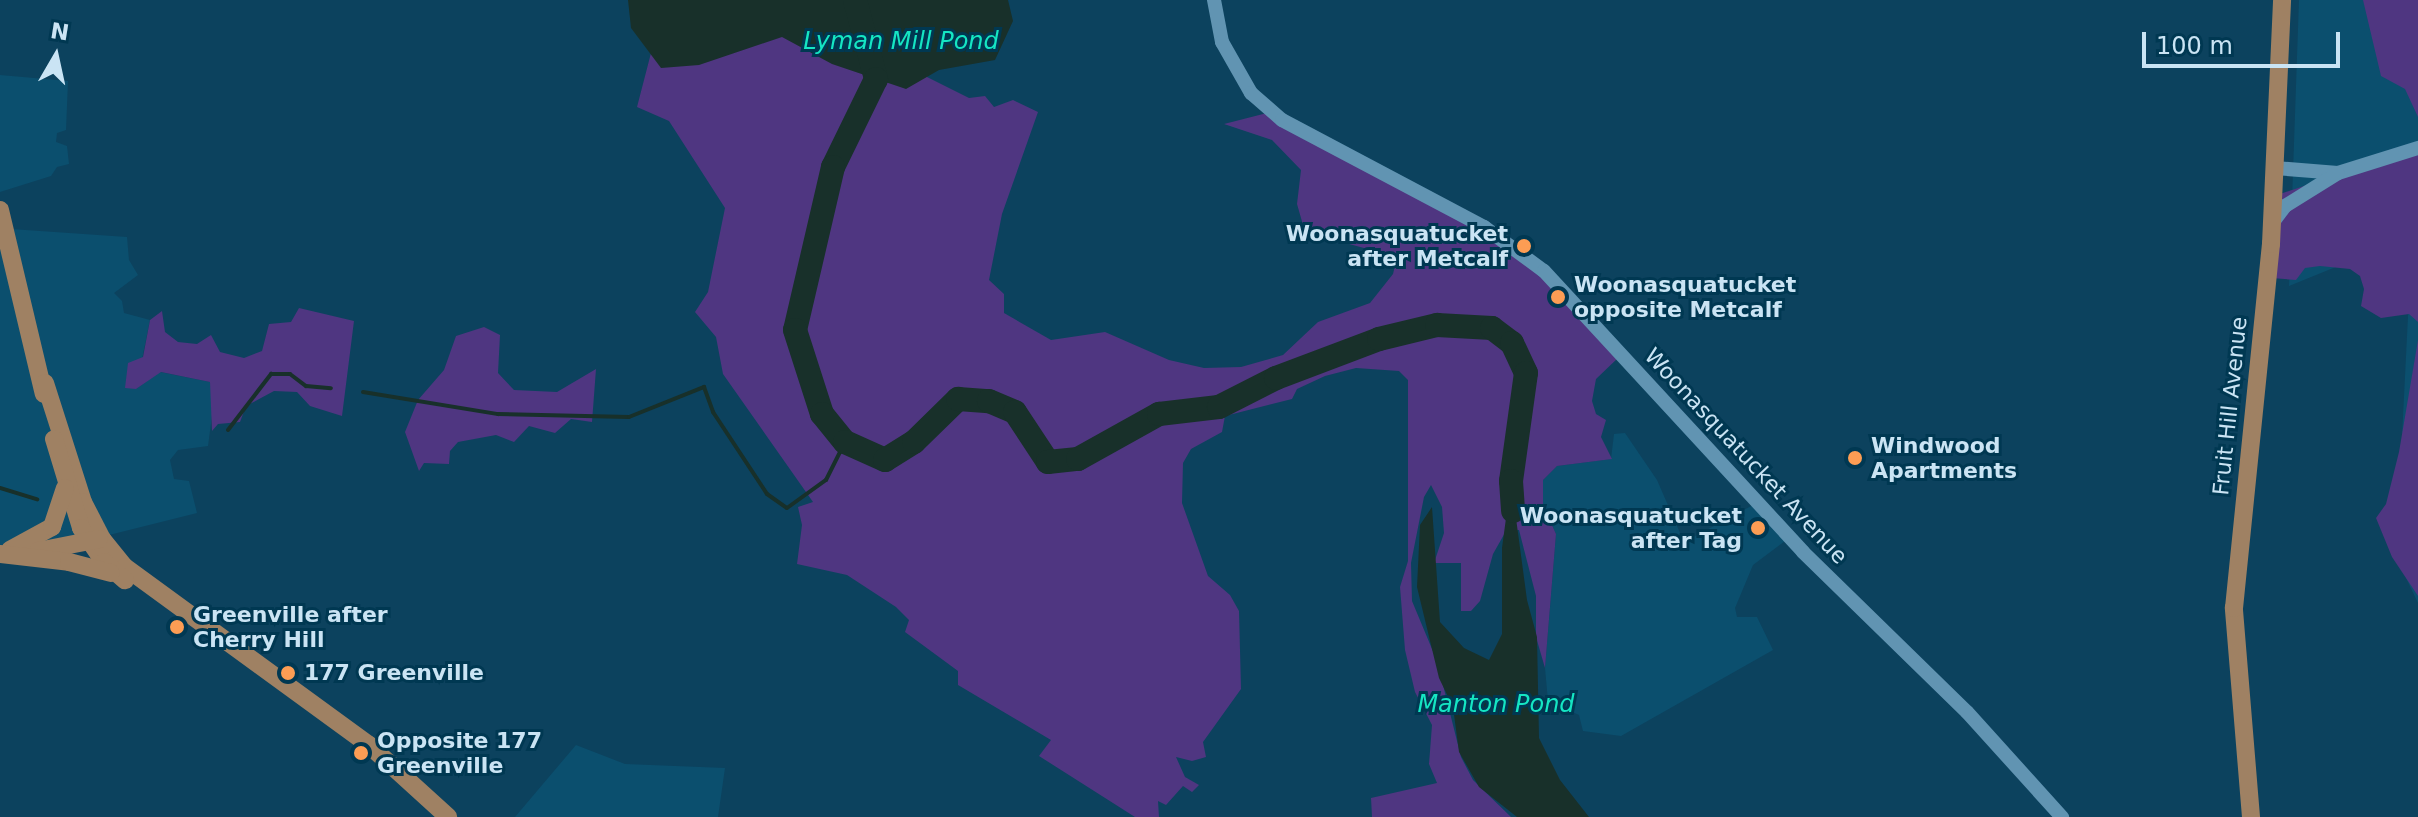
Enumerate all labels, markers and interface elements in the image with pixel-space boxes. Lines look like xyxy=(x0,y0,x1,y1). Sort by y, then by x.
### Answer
north arrow xyxy=(16,16,96,96)
scale bar xyxy=(2146,16,2344,66)
text: N xyxy=(49,18,71,46)
water label: Lyman Mill Pond xyxy=(803,28,999,56)
text: 100 m xyxy=(2156,32,2233,60)
place label: Woonasquatucket after Metcalf xyxy=(1286,220,1508,272)
marker: Woonasquatucket after Metcalf xyxy=(1515,237,1533,255)
place label: Woonasquatucket opposite Metcalf xyxy=(1574,271,1796,322)
marker: Woonasquatucket opposite Metcalf xyxy=(1549,288,1567,306)
street label: Fruit Hill Avenue xyxy=(2207,315,2253,497)
street label: Woonasquatucket Avenue xyxy=(1639,343,1853,569)
place label: Windwood Apartments xyxy=(1871,432,2017,484)
marker: Windwood Apartments xyxy=(1846,449,1864,467)
place label: Woonasquatucket after Tag xyxy=(1520,502,1742,554)
marker: Woonasquatucket after Tag xyxy=(1749,519,1767,537)
place label: Greenville after Cherry Hill xyxy=(193,601,388,652)
marker: Greenville after Cherry Hill xyxy=(168,618,186,636)
place label: 177 Greenville xyxy=(304,660,484,686)
marker: 177 Greenville xyxy=(279,664,297,682)
water label: Manton Pond xyxy=(1417,691,1575,719)
place label: Opposite 177 Greenville xyxy=(377,727,542,778)
marker: Opposite 177 Greenville xyxy=(352,744,370,762)

